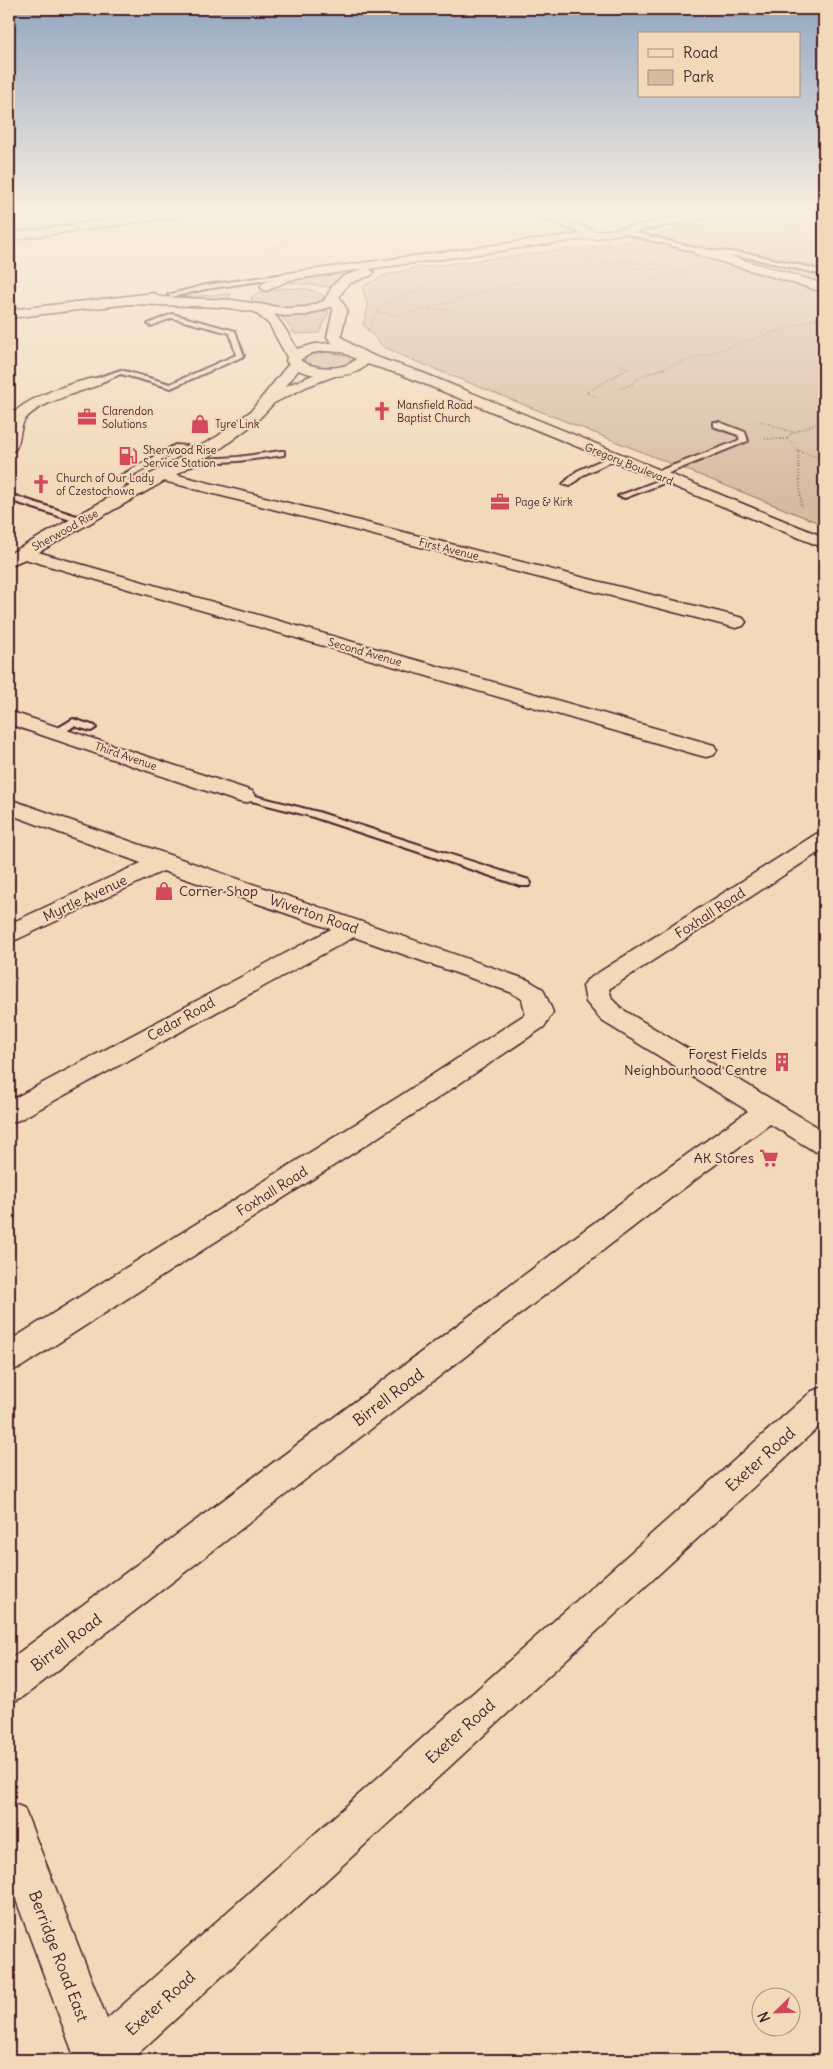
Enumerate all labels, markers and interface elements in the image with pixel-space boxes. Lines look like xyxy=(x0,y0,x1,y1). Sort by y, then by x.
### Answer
legend xyxy=(638,32,800,98)
text: Road xyxy=(683,43,718,62)
text: Park xyxy=(683,67,714,86)
place label: Mansfield Road Baptist Church xyxy=(397,398,473,425)
church icon: Mansfield Road Baptist Church xyxy=(371,400,393,422)
place label: Clarendon Solutions xyxy=(102,404,153,431)
office icon: Clarendon Solutions xyxy=(76,406,98,428)
shop icon: Tyre Link xyxy=(189,413,211,435)
place label: Tyre Link xyxy=(215,417,260,431)
street label: Gregory Boulevard xyxy=(583,440,676,488)
place label: Sherwood Rise Service Station xyxy=(143,443,216,470)
fuel station icon: Sherwood Rise Service Station xyxy=(117,445,139,467)
place label: Church of Our Lady of Czestochowa xyxy=(56,471,154,498)
church icon: Church of Our Lady of Czestochowa xyxy=(30,473,52,495)
office icon: Page & Kirk xyxy=(489,491,511,513)
place label: Page & Kirk xyxy=(515,495,573,509)
street label: Sherwood Rise xyxy=(30,506,101,554)
street label: First Avenue xyxy=(418,535,481,563)
street label: Second Avenue xyxy=(327,635,404,669)
street label: Third Avenue xyxy=(93,739,159,773)
street label: Myrtle Avenue xyxy=(40,871,130,925)
shop icon: Corner Shop xyxy=(153,880,175,902)
place label: Corner Shop xyxy=(179,882,258,900)
street label: Foxhall Road xyxy=(671,884,749,942)
street label: Wiverton Road xyxy=(267,890,361,938)
street label: Cedar Road xyxy=(144,993,218,1045)
place label: Forest Fields Neighbourhood Centre xyxy=(624,1045,767,1079)
building icon: Forest Fields Neighbourhood Centre xyxy=(771,1051,793,1073)
supermarket icon: AK Stores xyxy=(758,1147,780,1169)
place label: AK Stores xyxy=(694,1149,754,1167)
street label: Foxhall Road xyxy=(233,1162,311,1220)
street label: Birrell Road xyxy=(349,1364,427,1430)
street label: Exeter Road xyxy=(721,1422,799,1496)
street label: Birrell Road xyxy=(27,1609,105,1675)
street label: Exeter Road xyxy=(421,1694,499,1768)
street label: Berridge Road East xyxy=(25,1888,93,2025)
street label: Exeter Road xyxy=(121,1966,199,2040)
north arrow xyxy=(750,1986,800,2036)
text: N xyxy=(754,2009,774,2025)

